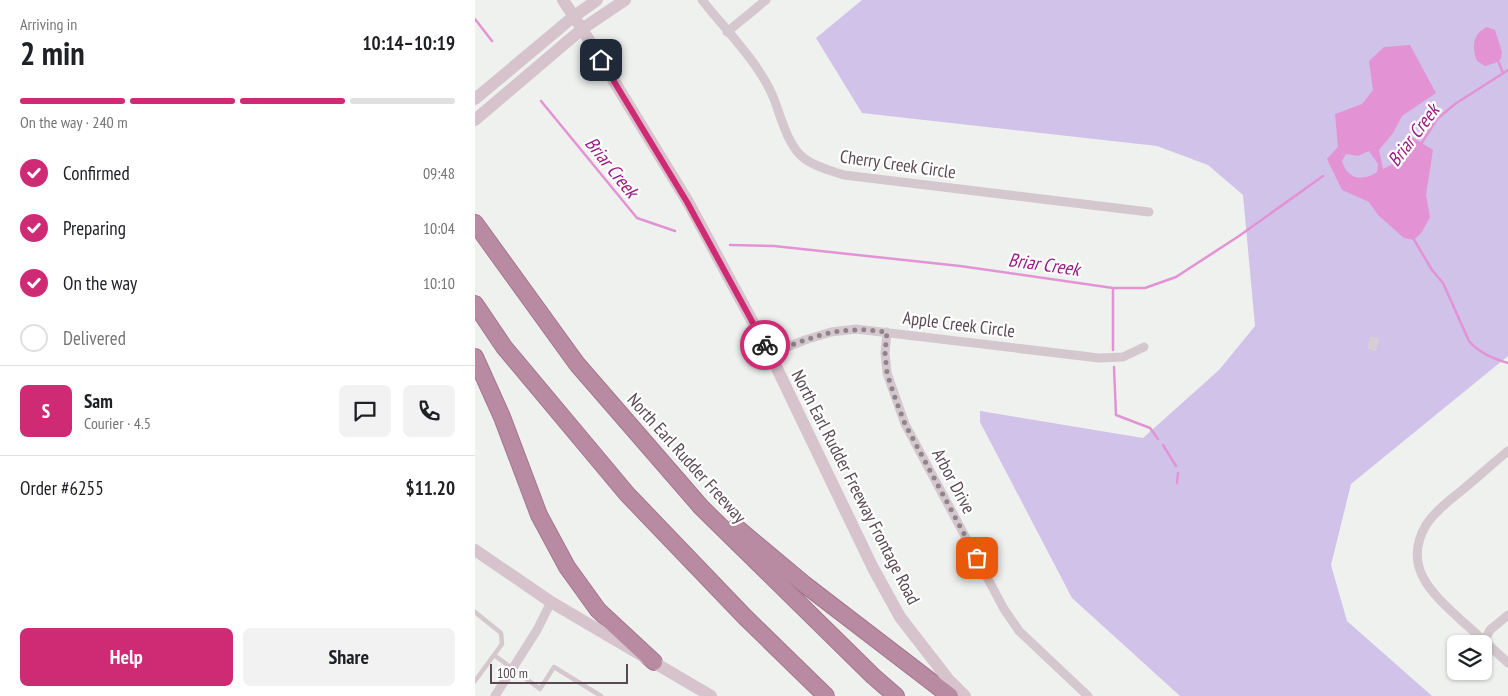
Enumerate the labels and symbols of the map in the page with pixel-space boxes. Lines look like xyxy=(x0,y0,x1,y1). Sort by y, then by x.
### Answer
pin xyxy=(580,39,622,81)
water label: Briar Creek xyxy=(1382,97,1446,171)
water label: Briar Creek xyxy=(580,132,646,204)
street label: Cherry Creek Circle xyxy=(839,144,957,184)
water label: Briar Creek xyxy=(1007,247,1084,281)
street label: Apple Creek Circle xyxy=(902,306,1016,342)
courier xyxy=(740,320,790,370)
street label: North Earl Rudder Freeway Frontage Road xyxy=(787,366,925,608)
street label: North Earl Rudder Freeway xyxy=(623,388,752,528)
street label: Arbor Drive xyxy=(927,444,981,518)
pin xyxy=(956,537,998,579)
scale bar xyxy=(490,661,627,684)

